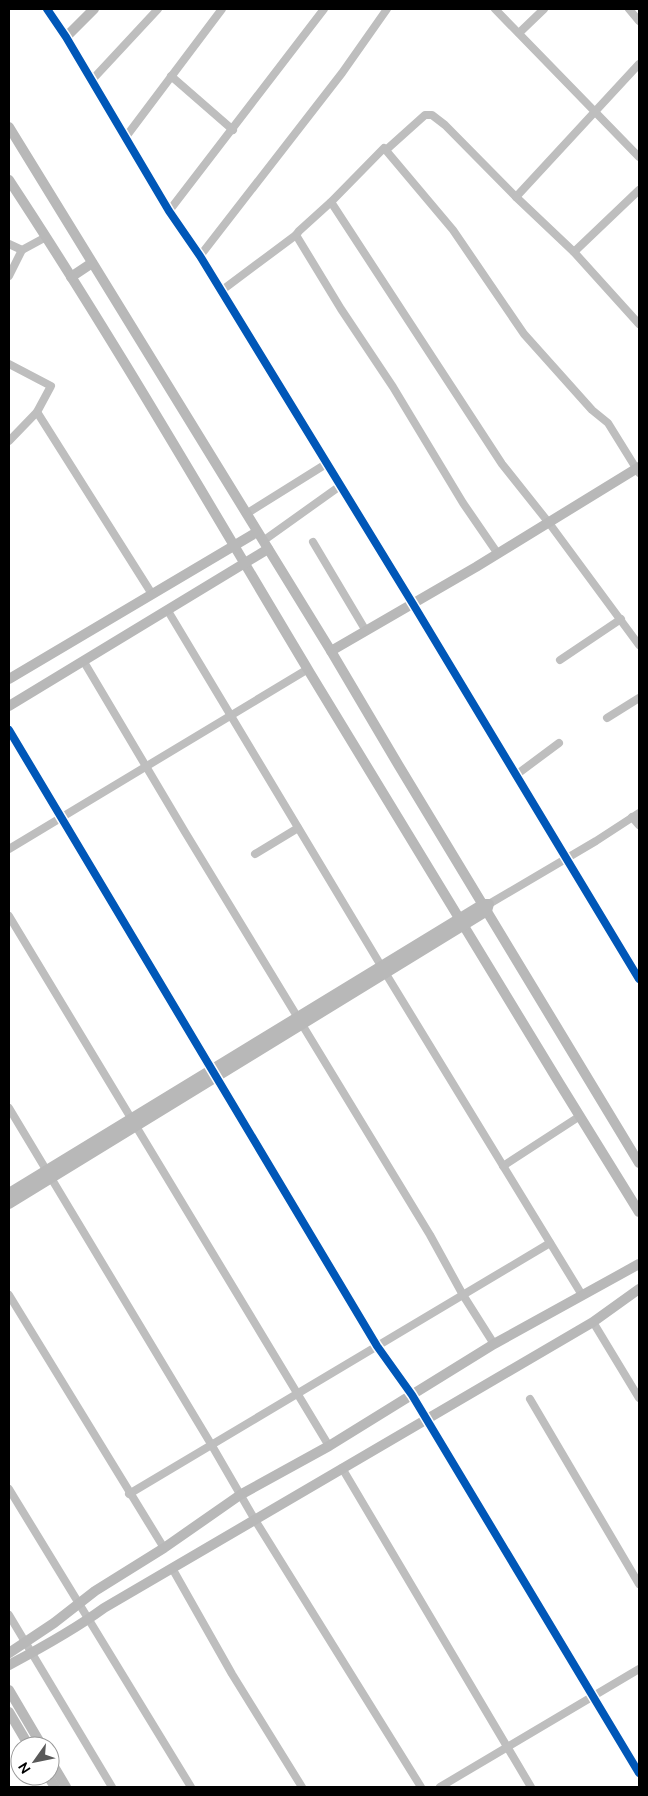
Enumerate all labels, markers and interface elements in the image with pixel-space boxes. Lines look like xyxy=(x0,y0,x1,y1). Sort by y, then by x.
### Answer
north arrow xyxy=(10,1736,60,1786)
text: N xyxy=(15,1759,34,1777)

